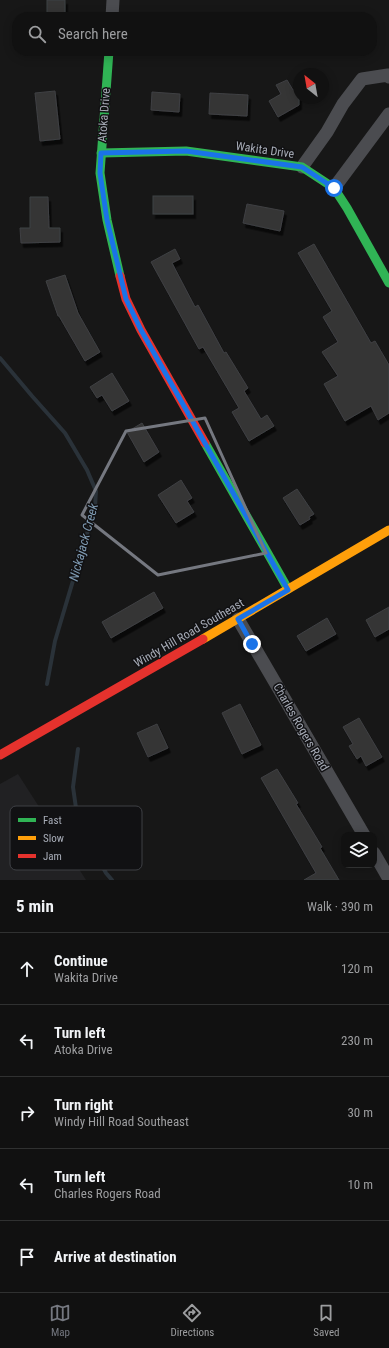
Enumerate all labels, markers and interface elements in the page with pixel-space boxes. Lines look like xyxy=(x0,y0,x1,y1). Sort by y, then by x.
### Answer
search box xyxy=(12,12,377,56)
icon: search xyxy=(26,23,48,45)
text: Search here xyxy=(58,25,128,43)
north arrow xyxy=(293,68,329,104)
street label: Atoka Drive xyxy=(95,87,113,142)
street label: Wakita Drive xyxy=(235,139,295,161)
route start xyxy=(325,179,343,197)
water label: Nickajack Creek xyxy=(66,501,101,583)
street label: Windy Hill Road Southeast xyxy=(132,596,247,670)
route end xyxy=(243,635,261,653)
street label: Charles Rogers Road xyxy=(270,681,332,773)
legend xyxy=(10,806,142,870)
text: Fast xyxy=(43,814,62,827)
text: Slow xyxy=(43,832,64,845)
map controls xyxy=(341,832,377,868)
button: layers xyxy=(341,832,377,868)
text: Jam xyxy=(43,850,62,863)
text: 5 min xyxy=(16,896,54,916)
text: Walk · 390 m xyxy=(307,899,373,914)
text: Continue xyxy=(54,952,108,970)
icon: ahead xyxy=(16,958,38,980)
text: 120 m xyxy=(341,961,373,976)
text: Wakita Drive xyxy=(54,970,118,985)
text: Turn left xyxy=(54,1024,105,1042)
icon: left xyxy=(16,1030,38,1052)
text: 230 m xyxy=(341,1033,373,1048)
text: Atoka Drive xyxy=(54,1042,113,1057)
text: Turn right xyxy=(54,1096,113,1114)
icon: right xyxy=(16,1102,38,1124)
text: 30 m xyxy=(347,1105,373,1120)
text: Windy Hill Road Southeast xyxy=(54,1114,189,1129)
text: Turn left xyxy=(54,1168,105,1186)
icon: left xyxy=(16,1174,38,1196)
text: 10 m xyxy=(347,1177,373,1192)
text: Charles Rogers Road xyxy=(54,1186,161,1201)
icon: arrive xyxy=(16,1246,38,1268)
text: Arrive at destination xyxy=(54,1248,177,1266)
tab: Map xyxy=(49,1302,71,1339)
tab: Directions xyxy=(170,1302,214,1339)
tab: Saved xyxy=(313,1302,340,1339)

